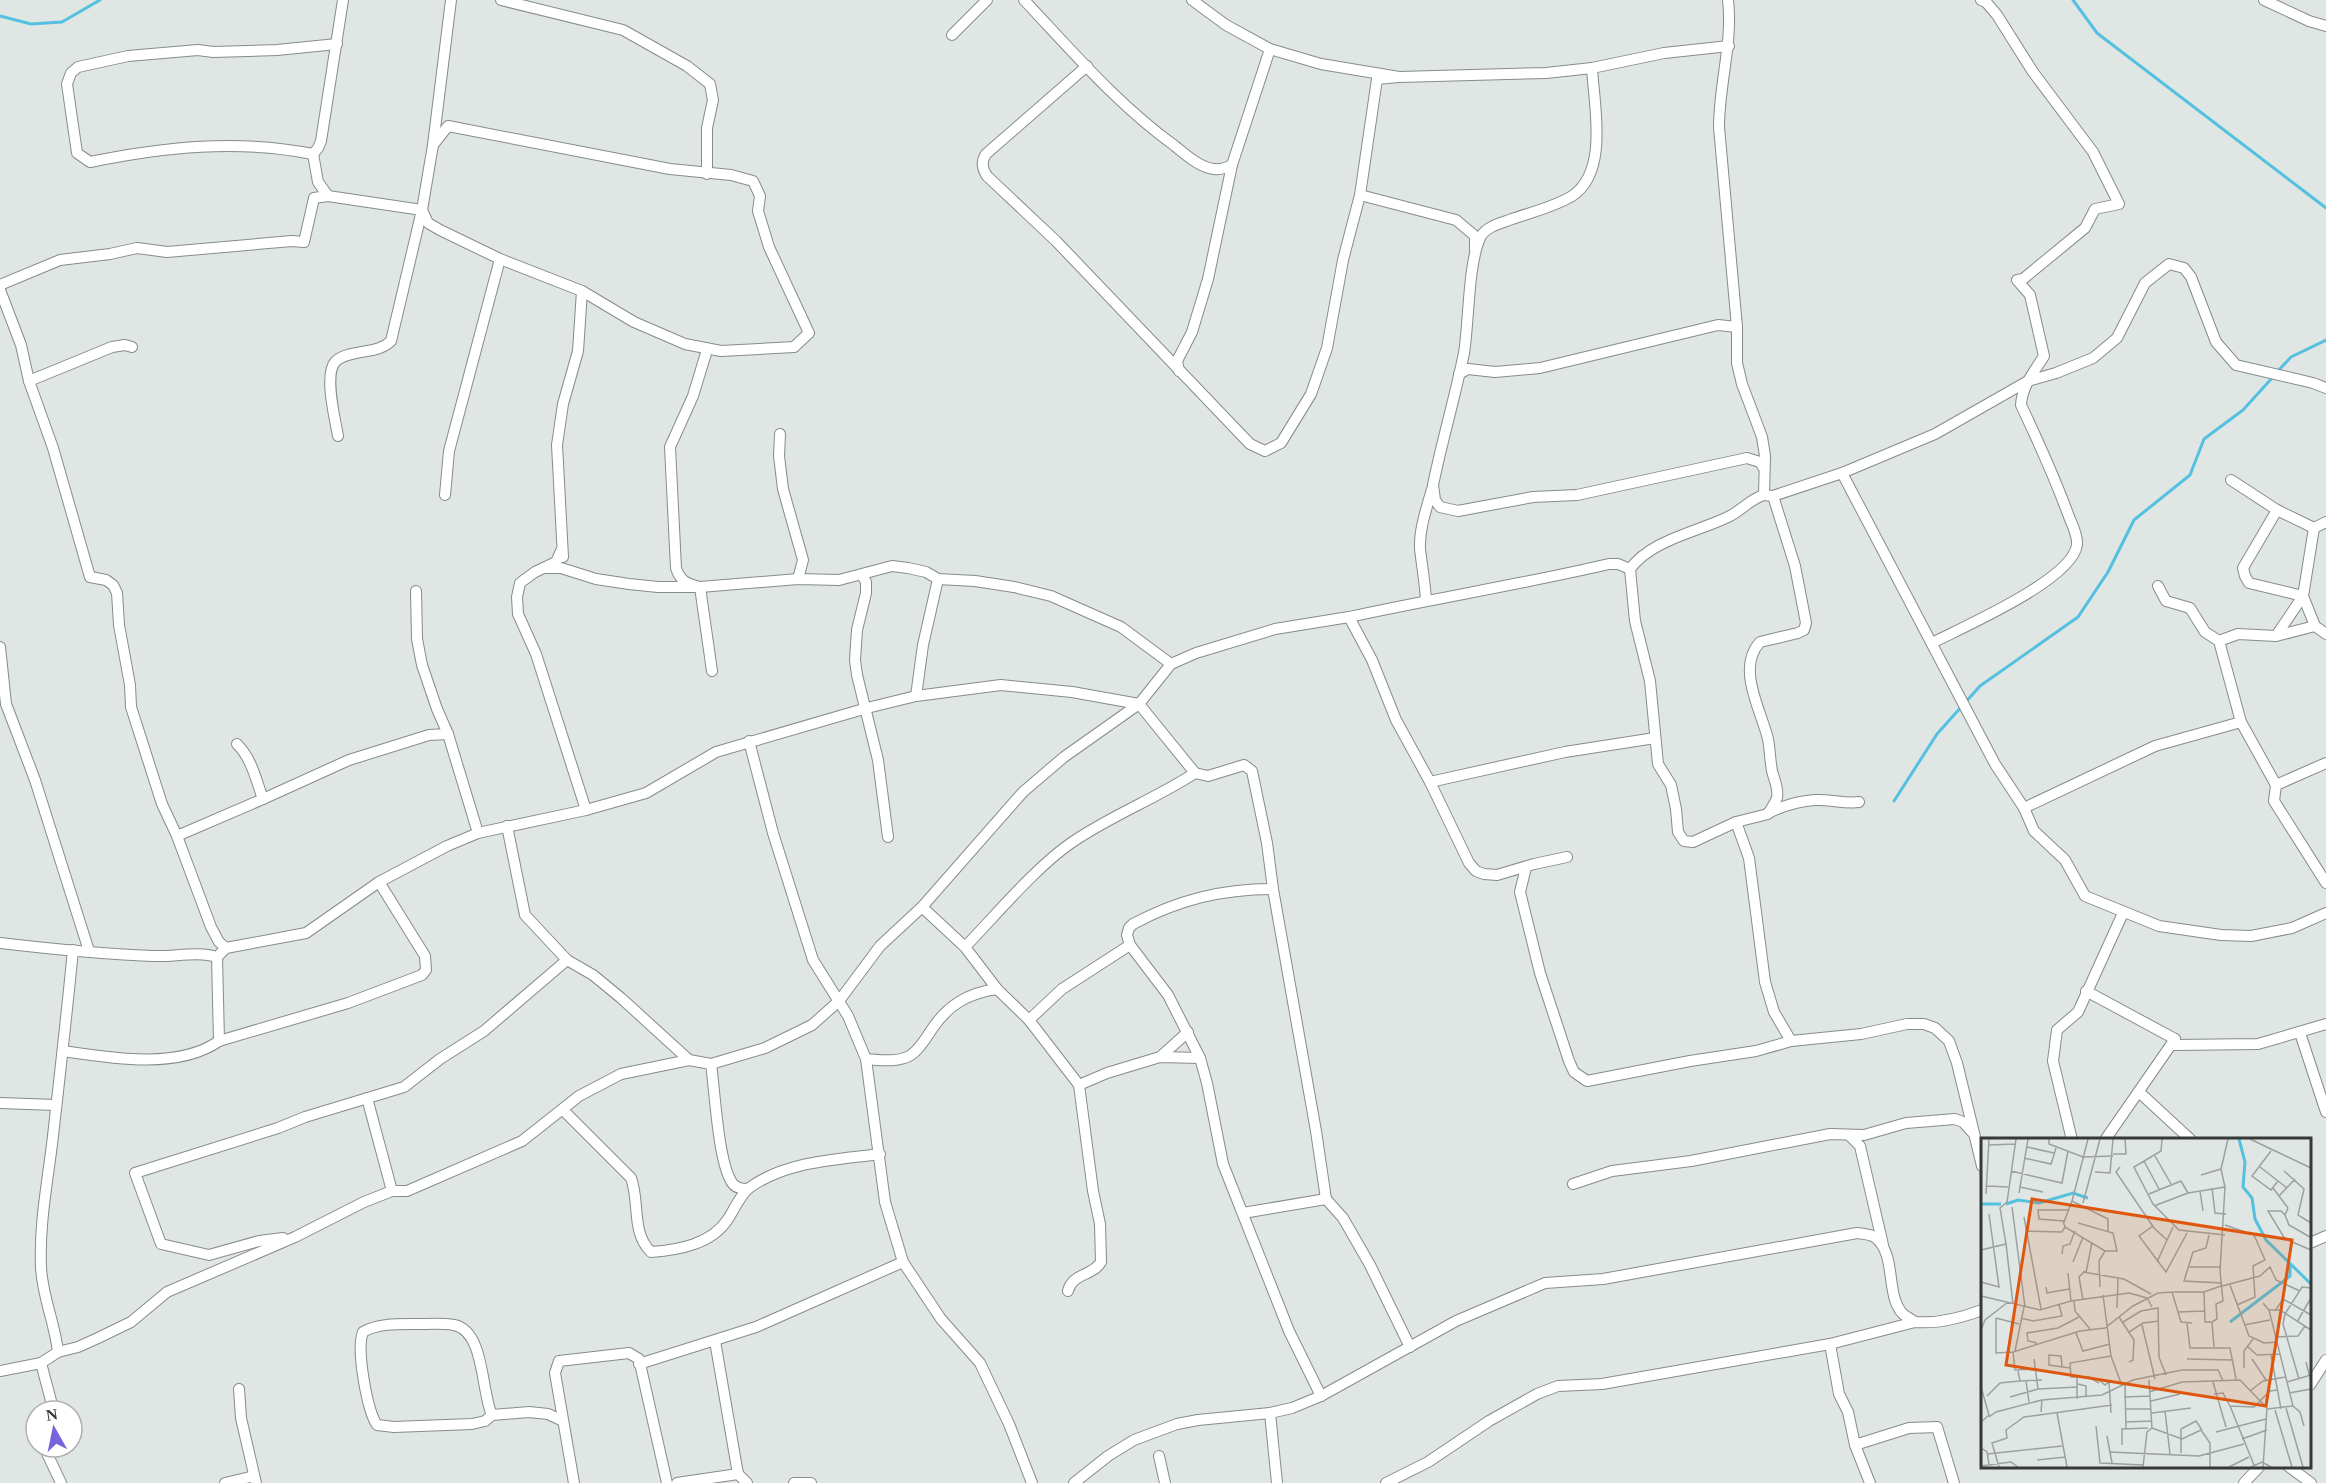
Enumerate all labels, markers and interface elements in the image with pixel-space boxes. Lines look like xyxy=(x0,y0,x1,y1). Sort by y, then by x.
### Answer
inset map xyxy=(1981,1138,2311,1468)
north arrow xyxy=(24,1399,84,1459)
text: N xyxy=(45,1405,59,1424)

